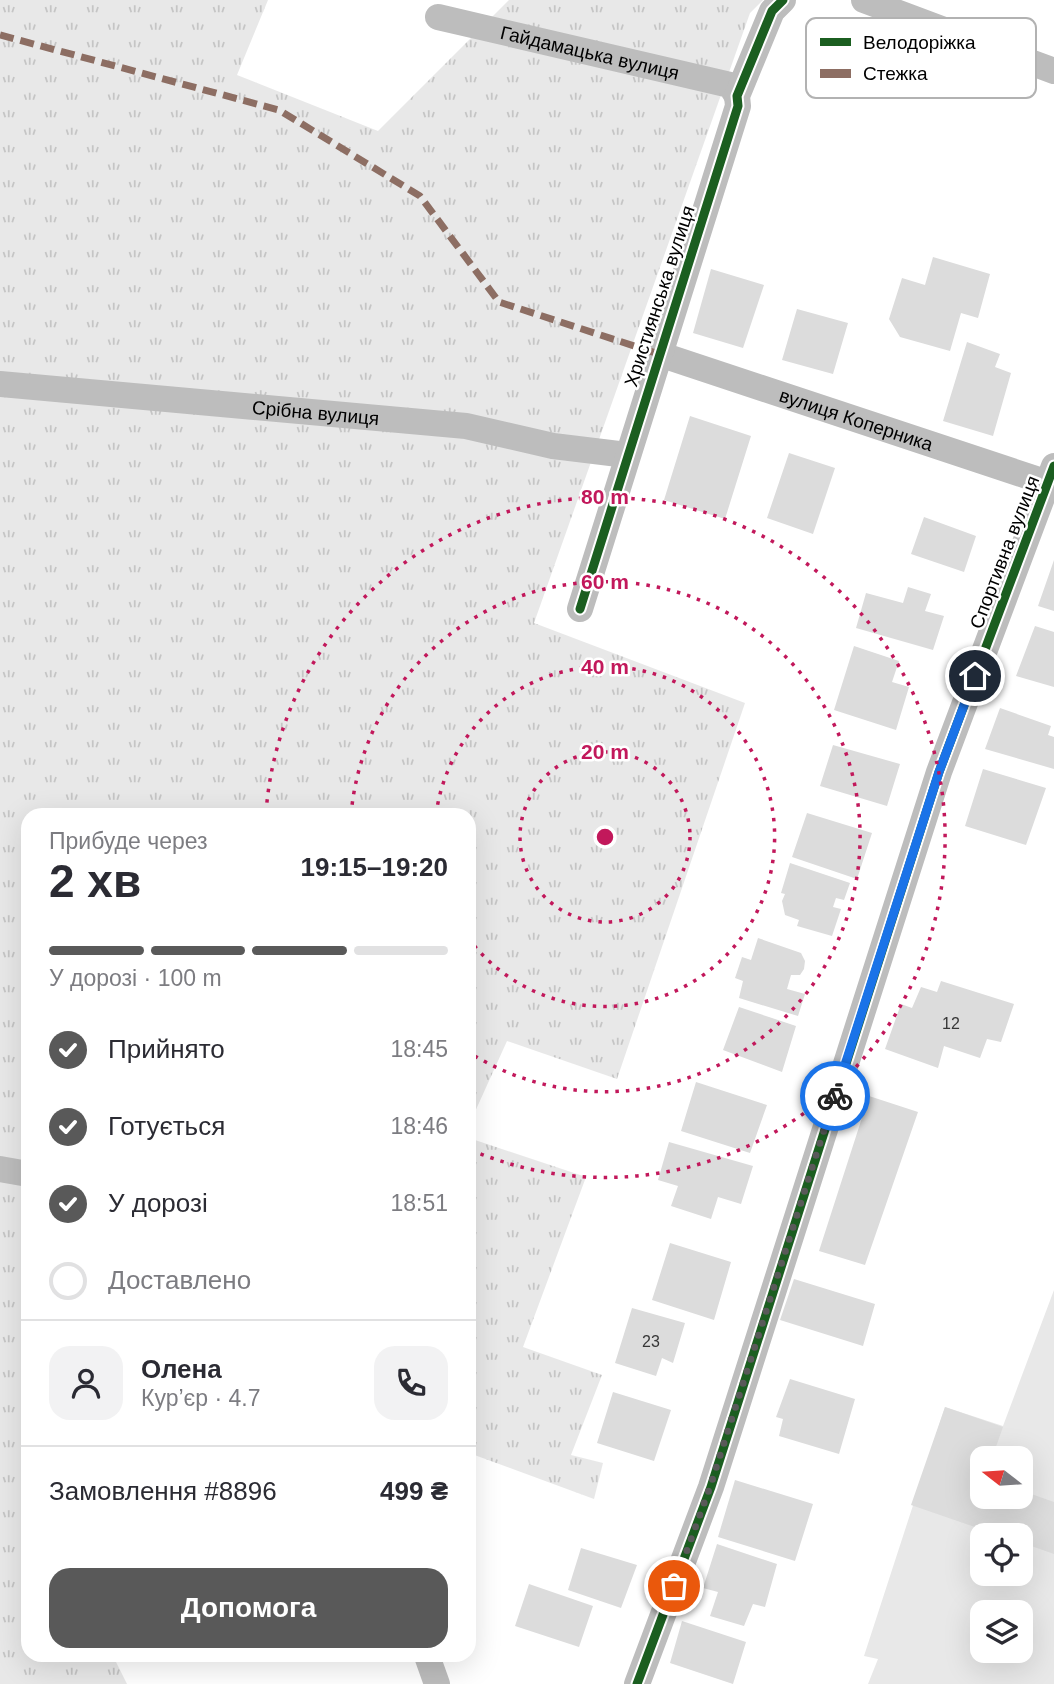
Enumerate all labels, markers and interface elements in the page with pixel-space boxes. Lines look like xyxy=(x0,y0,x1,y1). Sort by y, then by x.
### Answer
legend xyxy=(806,18,1036,98)
street label: Гайдамацька вулиця xyxy=(498,22,681,84)
text: Велодоріжка xyxy=(863,32,976,53)
text: Стежка xyxy=(863,63,928,84)
street label: Християнська вулиця xyxy=(620,203,699,389)
street label: вулиця Коперника xyxy=(777,385,936,455)
street label: Срібна вулиця xyxy=(251,397,380,429)
street label: Спортивна вулиця xyxy=(966,473,1043,632)
text: 80 m xyxy=(581,485,629,508)
text: 60 m xyxy=(581,570,629,593)
pin xyxy=(945,646,1005,706)
text: 40 m xyxy=(581,655,629,678)
icon: home xyxy=(956,657,994,695)
text: 20 m xyxy=(581,740,629,763)
centre of rings xyxy=(593,825,617,849)
text: Прибуде через xyxy=(49,828,208,854)
text: 19:15–19:20 xyxy=(301,852,448,882)
text: 2 хв xyxy=(49,855,141,907)
text: У дорозі · 100 m xyxy=(49,965,222,991)
house number: 12 xyxy=(942,1015,960,1032)
icon: check xyxy=(49,1031,87,1069)
text: Прийнято xyxy=(108,1034,225,1064)
text: 18:45 xyxy=(390,1036,448,1062)
courier xyxy=(800,1061,870,1131)
icon: bike xyxy=(816,1077,854,1115)
icon: check xyxy=(49,1108,87,1146)
text: Готується xyxy=(108,1111,225,1141)
text: 18:46 xyxy=(390,1113,448,1139)
icon: check xyxy=(49,1185,87,1223)
text: У дорозі xyxy=(108,1188,208,1218)
text: 18:51 xyxy=(390,1190,448,1216)
text: Доставлено xyxy=(108,1265,251,1295)
house number: 23 xyxy=(642,1333,660,1350)
button: person xyxy=(49,1346,123,1420)
button: phone xyxy=(374,1346,448,1420)
text: Олена xyxy=(141,1354,222,1384)
text: Кур’єр · 4.7 xyxy=(141,1385,260,1411)
north arrow xyxy=(970,1446,1032,1508)
map controls xyxy=(970,1446,1033,1663)
text: Замовлення #8896 xyxy=(49,1476,277,1506)
text: 499 ₴ xyxy=(380,1476,448,1506)
button: locate xyxy=(970,1523,1033,1586)
pin xyxy=(644,1556,704,1616)
icon: bag xyxy=(655,1567,693,1605)
button: Допомога xyxy=(49,1568,448,1648)
button: layers xyxy=(970,1600,1033,1663)

